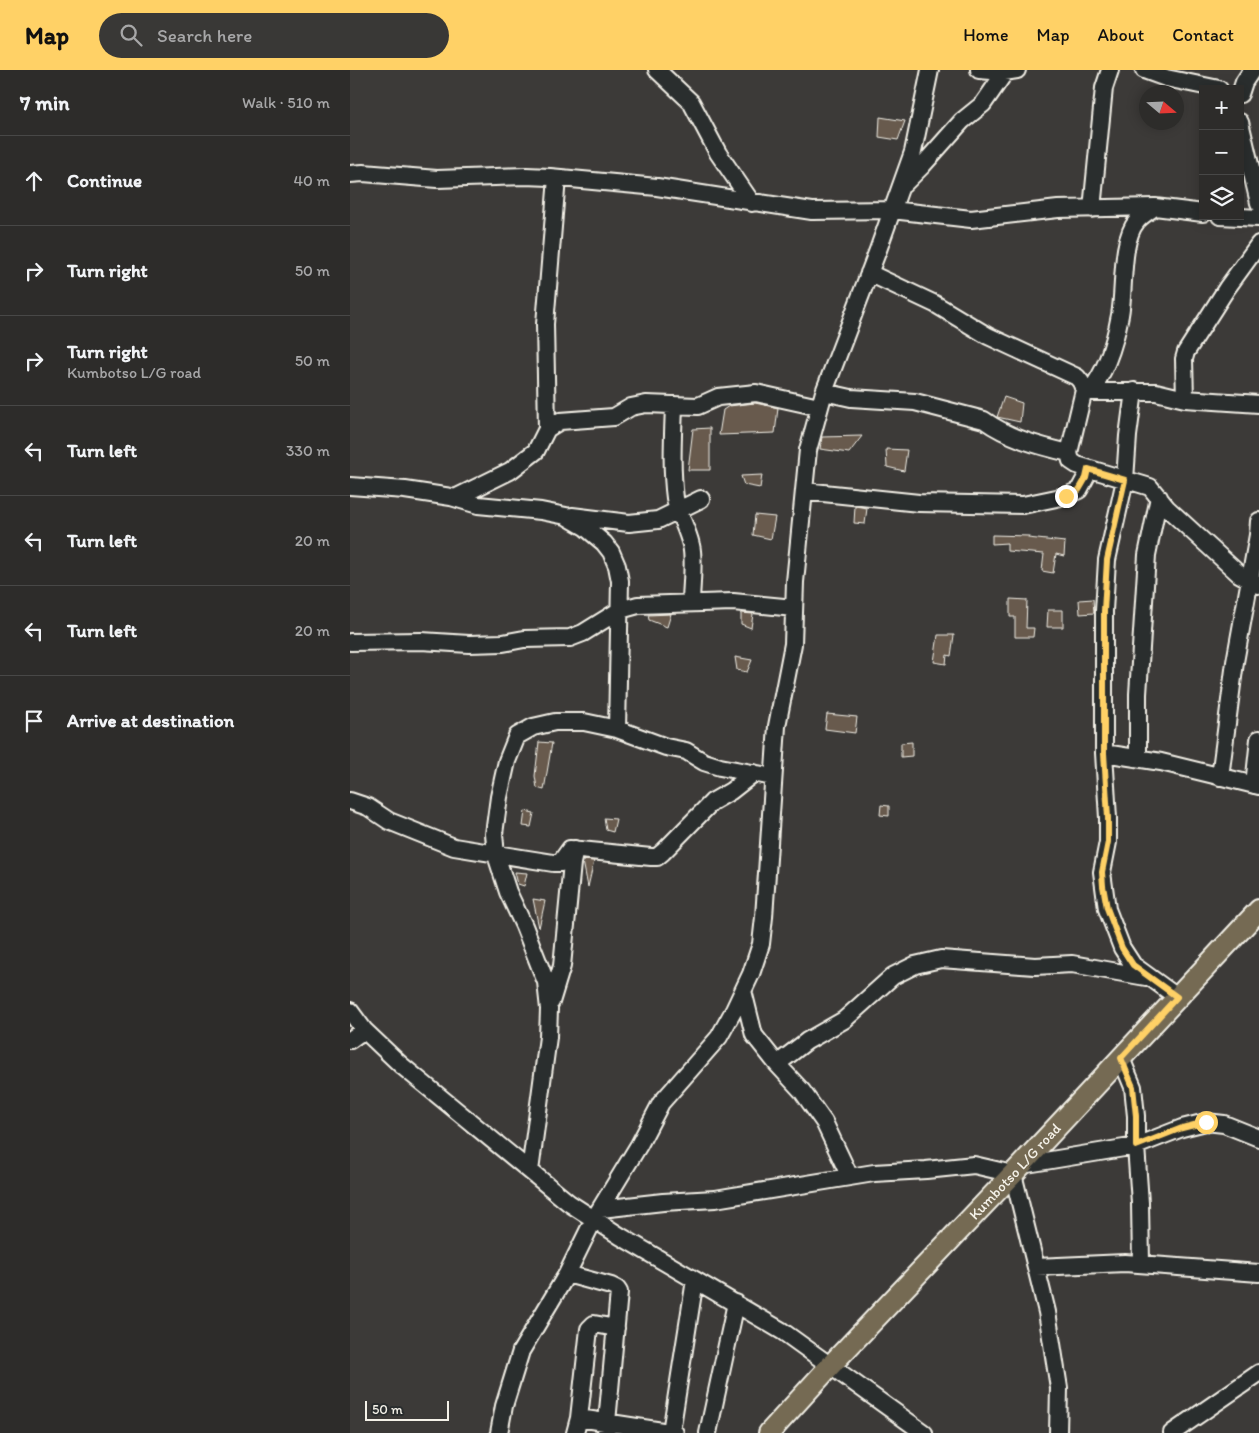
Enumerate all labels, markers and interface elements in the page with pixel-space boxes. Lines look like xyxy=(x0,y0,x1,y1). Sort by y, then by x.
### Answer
search box xyxy=(99,13,449,58)
text: Map xyxy=(25,21,69,50)
icon: search xyxy=(117,21,145,49)
text: Search here xyxy=(157,24,252,47)
text: Home xyxy=(963,24,1009,46)
text: Map xyxy=(1037,24,1070,46)
text: About xyxy=(1098,24,1144,46)
text: Contact xyxy=(1172,24,1234,46)
north arrow xyxy=(1139,85,1184,130)
map controls xyxy=(1199,85,1244,220)
button: + xyxy=(1199,85,1244,130)
text: 7 min xyxy=(20,90,69,115)
text: Walk · 510 m xyxy=(242,93,330,112)
button: − xyxy=(1199,130,1244,175)
icon: ahead xyxy=(20,167,48,195)
text: Continue xyxy=(67,169,142,192)
text: 40 m xyxy=(293,171,330,190)
button: layers xyxy=(1199,175,1244,220)
icon: right xyxy=(20,257,48,285)
text: Turn right xyxy=(67,259,148,282)
text: 50 m xyxy=(295,261,330,280)
text: Turn right xyxy=(67,340,148,363)
icon: right xyxy=(20,347,48,375)
text: 50 m xyxy=(295,351,330,370)
text: Kumbotso L/G road xyxy=(67,363,201,382)
icon: left xyxy=(20,437,48,465)
text: Turn left xyxy=(67,439,137,462)
text: 330 m xyxy=(286,441,330,460)
route end xyxy=(1055,485,1078,508)
icon: left xyxy=(20,527,48,555)
text: Turn left xyxy=(67,529,137,552)
text: 20 m xyxy=(295,531,330,550)
icon: left xyxy=(20,617,48,645)
text: Turn left xyxy=(67,619,137,642)
text: 20 m xyxy=(295,621,330,640)
icon: arrive xyxy=(20,707,48,735)
text: Arrive at destination xyxy=(67,709,234,732)
route start xyxy=(1195,1111,1218,1134)
street label: Kumbotso L/G road xyxy=(965,1120,1065,1223)
scale bar xyxy=(365,1398,449,1421)
text: 50 m xyxy=(372,1401,403,1418)

